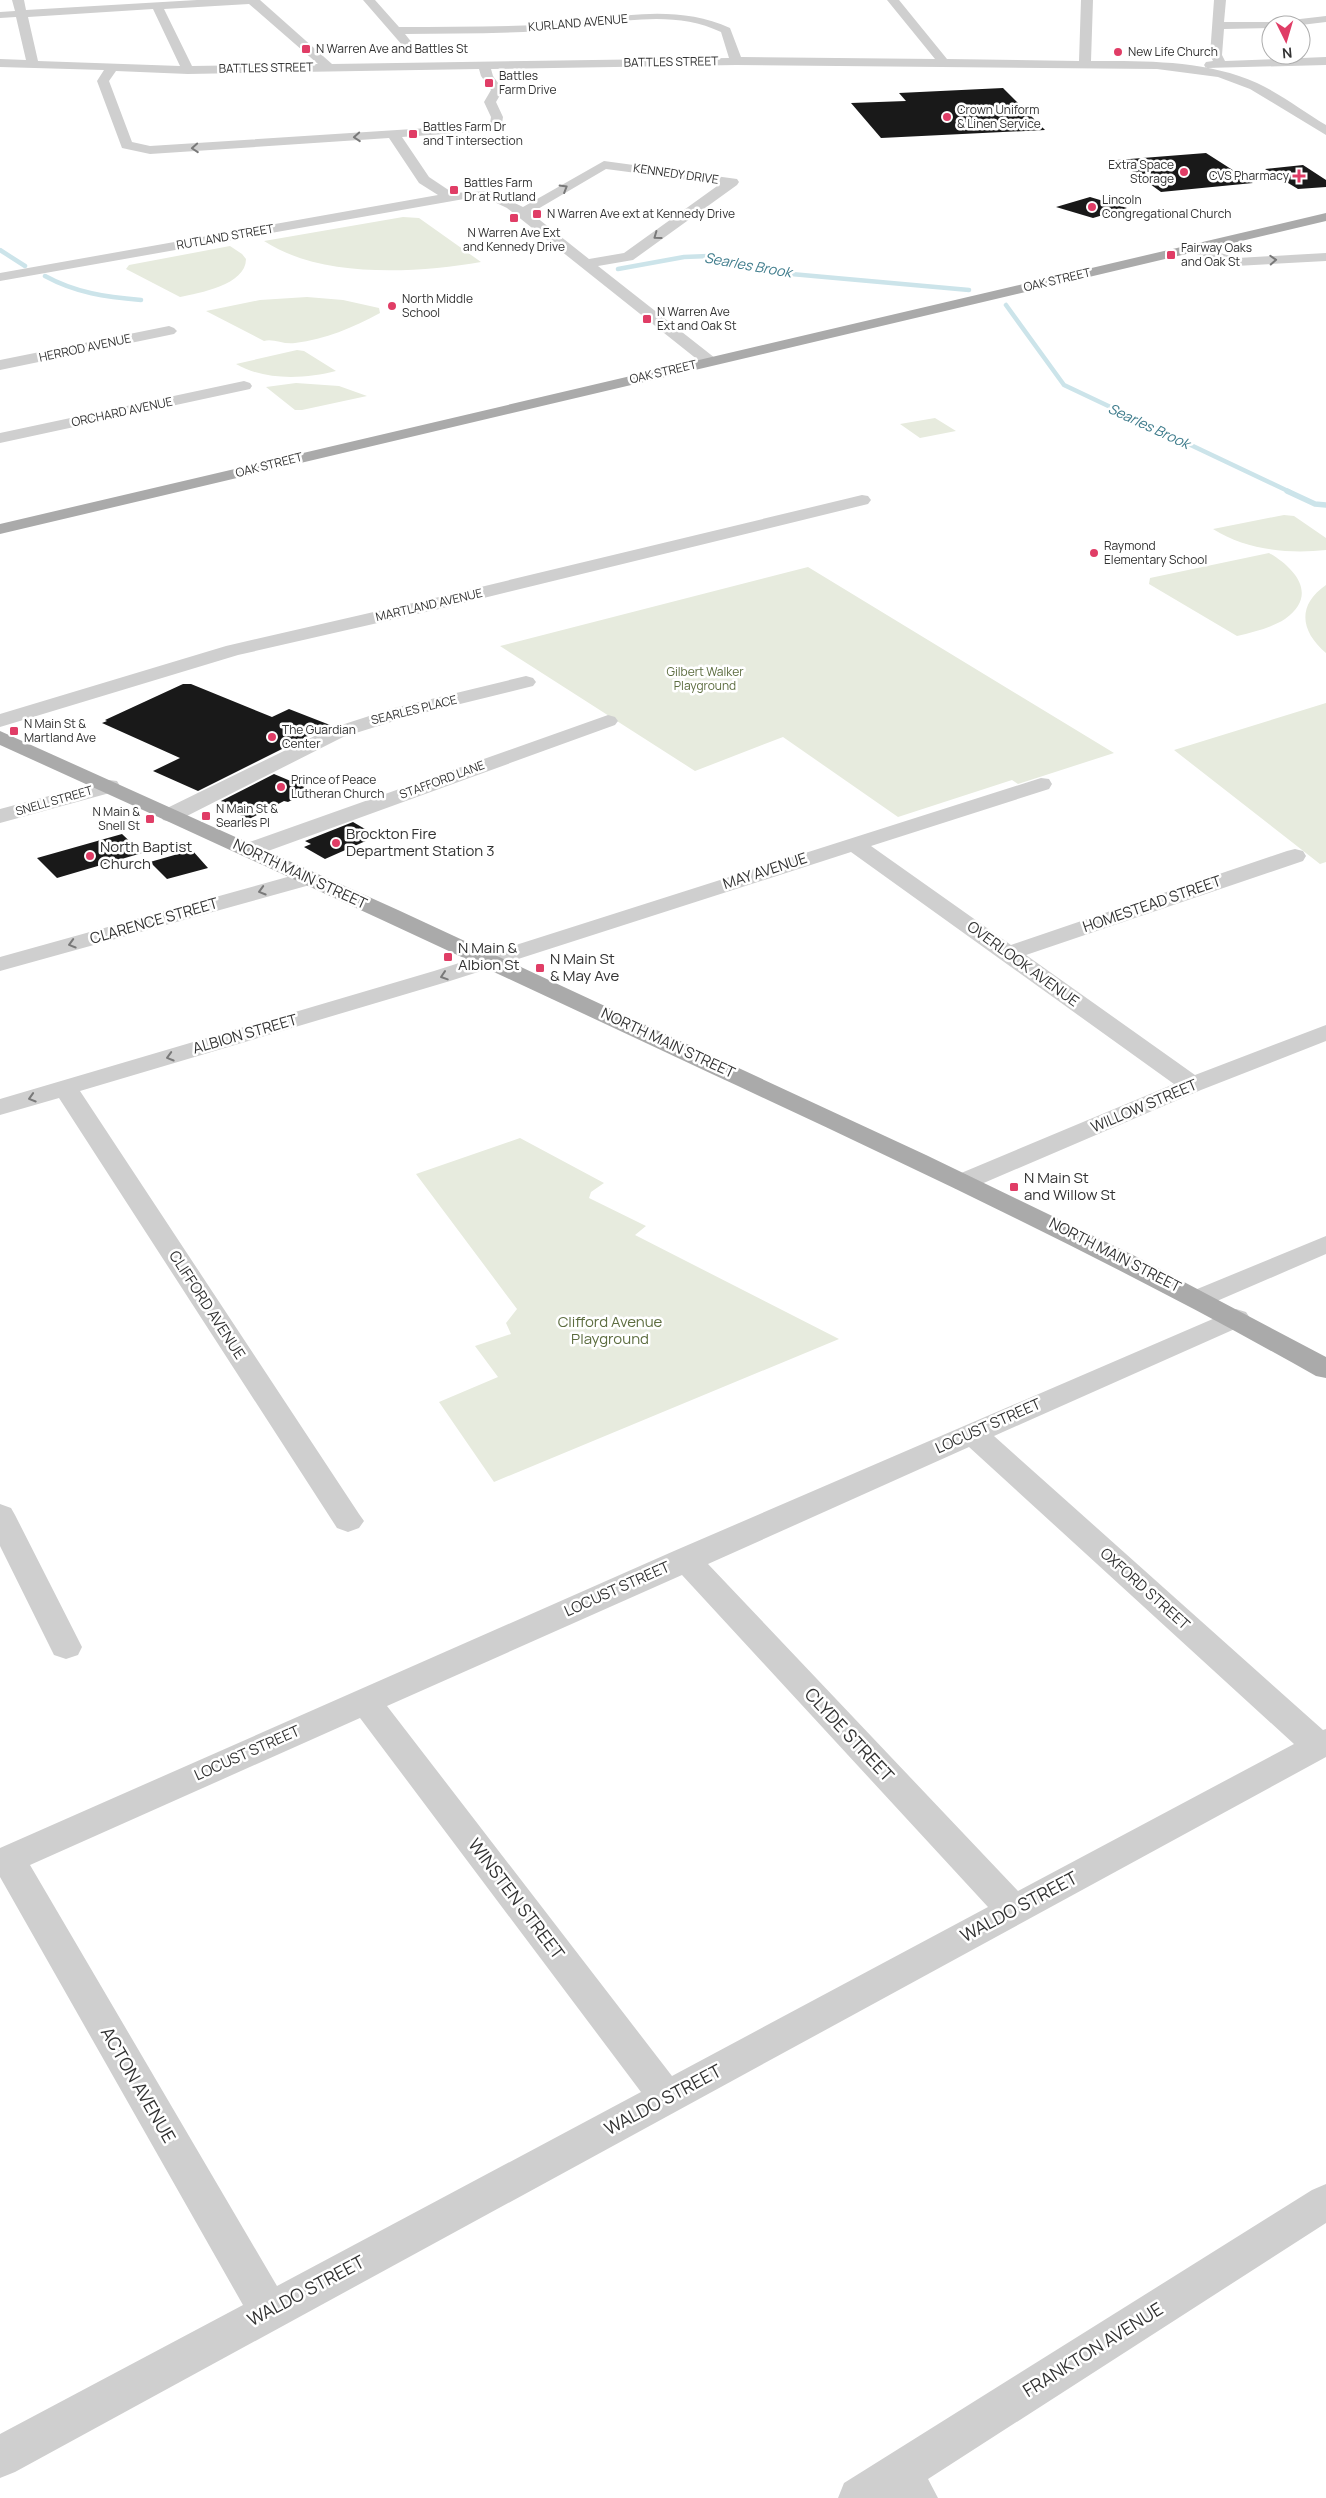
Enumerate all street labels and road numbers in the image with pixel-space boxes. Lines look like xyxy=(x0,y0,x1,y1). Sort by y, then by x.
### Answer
street label: KURLAND AVENUE xyxy=(527,10,629,35)
street label: BATTLES STREET xyxy=(624,52,719,71)
street label: BATTLES STREET xyxy=(219,58,314,77)
street label: KENNEDY DRIVE xyxy=(632,159,720,188)
street label: RUTLAND STREET xyxy=(175,219,276,253)
street label: OAK STREET xyxy=(1022,263,1093,295)
street label: HERROD AVENUE xyxy=(37,329,133,366)
street label: OAK STREET xyxy=(628,355,699,387)
street label: ORCHARD AVENUE xyxy=(70,392,174,431)
street label: OAK STREET xyxy=(234,448,305,481)
street label: MARTLAND AVENUE xyxy=(374,584,484,625)
street label: SEARLES PLACE xyxy=(369,691,459,728)
street label: STAFFORD LANE xyxy=(397,756,487,803)
street label: SNELL STREET xyxy=(13,781,95,820)
street label: NORTH MAIN STREET xyxy=(230,833,371,914)
street label: MAY AVENUE xyxy=(720,847,810,894)
street label: HOMESTEAD STREET xyxy=(1080,870,1224,937)
street label: CLARENCE STREET xyxy=(87,892,220,949)
street label: OVERLOOK AVENUE xyxy=(963,916,1083,1011)
street label: NORTH MAIN STREET xyxy=(598,1002,739,1083)
street label: ALBION STREET xyxy=(190,1009,300,1058)
street label: WILLOW STREET xyxy=(1087,1074,1200,1137)
street label: NORTH MAIN STREET xyxy=(1046,1212,1185,1297)
street label: CLIFFORD AVENUE xyxy=(164,1246,250,1363)
street label: LOCUST STREET xyxy=(932,1393,1044,1458)
street label: OXFORD STREET xyxy=(1096,1543,1195,1635)
street label: LOCUST STREET xyxy=(561,1556,673,1621)
street label: CLYDE STREET xyxy=(800,1682,900,1787)
street label: LOCUST STREET xyxy=(191,1720,303,1785)
street label: WINSTEN STREET xyxy=(463,1833,570,1964)
street label: WALDO STREET xyxy=(956,1865,1081,1947)
street label: ACTON AVENUE xyxy=(96,2022,182,2147)
street label: WALDO STREET xyxy=(600,2058,725,2140)
street label: WALDO STREET xyxy=(243,2249,368,2331)
street label: FRANKTON AVENUE xyxy=(1018,2296,1167,2402)

